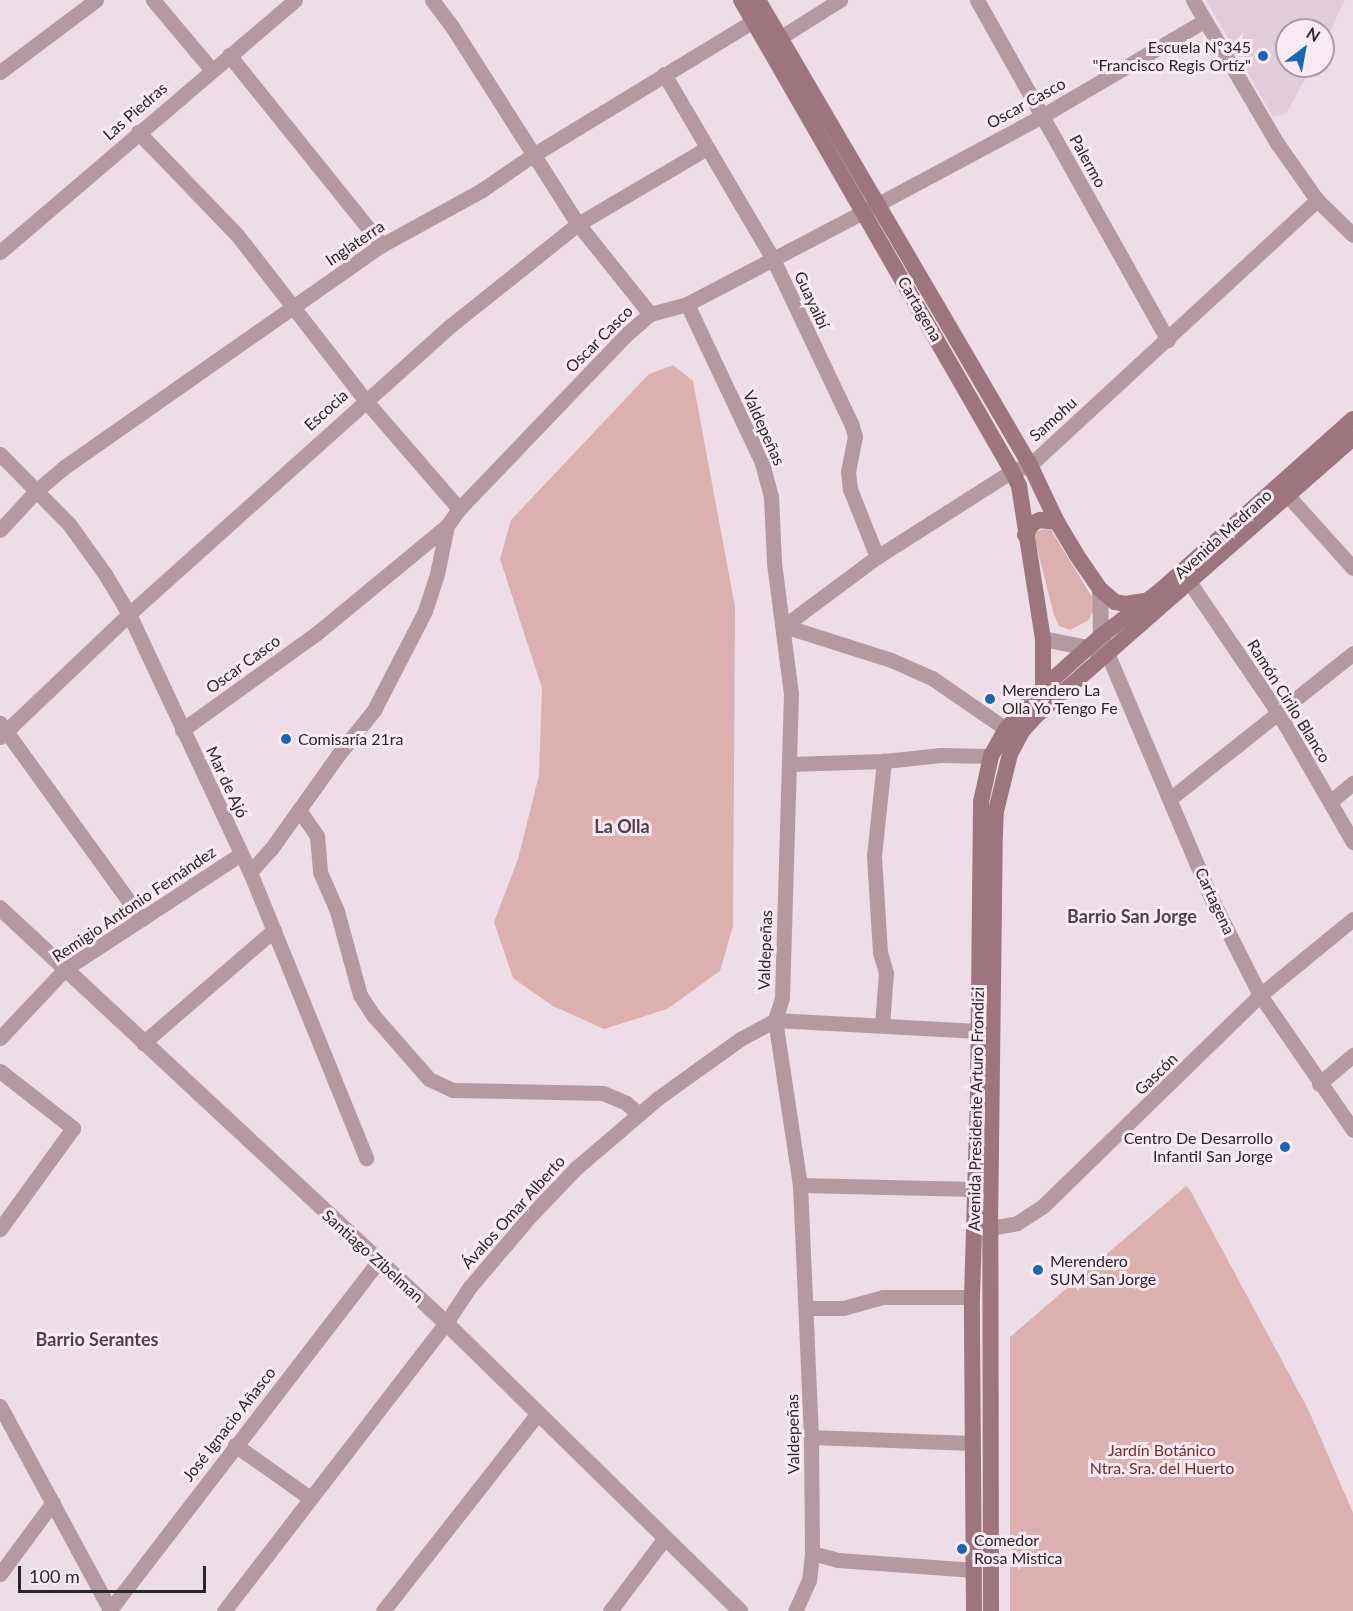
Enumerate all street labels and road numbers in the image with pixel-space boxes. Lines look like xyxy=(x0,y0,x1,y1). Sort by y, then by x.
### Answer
street label: Oscar Casco xyxy=(983,73,1069,133)
street label: Las Piedras xyxy=(99,78,171,144)
street label: Palermo xyxy=(1066,131,1110,191)
street label: Inglaterra xyxy=(322,216,388,270)
street label: Guayaibí xyxy=(790,268,834,332)
street label: Cartagena xyxy=(894,273,946,345)
street label: Oscar Casco xyxy=(561,301,637,377)
street label: Escocia xyxy=(300,385,352,435)
street label: Valdepeñas xyxy=(739,388,789,468)
street label: Samohu xyxy=(1026,393,1080,445)
street label: Avenida Medrano xyxy=(1170,485,1276,583)
street label: Oscar Casco xyxy=(202,631,284,697)
street label: Ramón Cirilo Blanco xyxy=(1243,636,1335,766)
street label: Mar de Ajó xyxy=(202,743,252,821)
street label: Remigio Antonio Fernández xyxy=(48,842,220,966)
street label: Cartagena xyxy=(1191,864,1239,938)
street label: Valdepeñas xyxy=(754,910,776,990)
street label: Avenida Presidente Arturo Frondizi xyxy=(964,986,988,1232)
street label: Gascón xyxy=(1131,1049,1181,1099)
street label: Ávalos Omar Alberto xyxy=(457,1151,569,1273)
street label: Santiago Zibelman xyxy=(319,1206,427,1306)
street label: José Ignacio Añasco xyxy=(178,1363,280,1485)
street label: Valdepeñas xyxy=(783,1394,803,1474)

